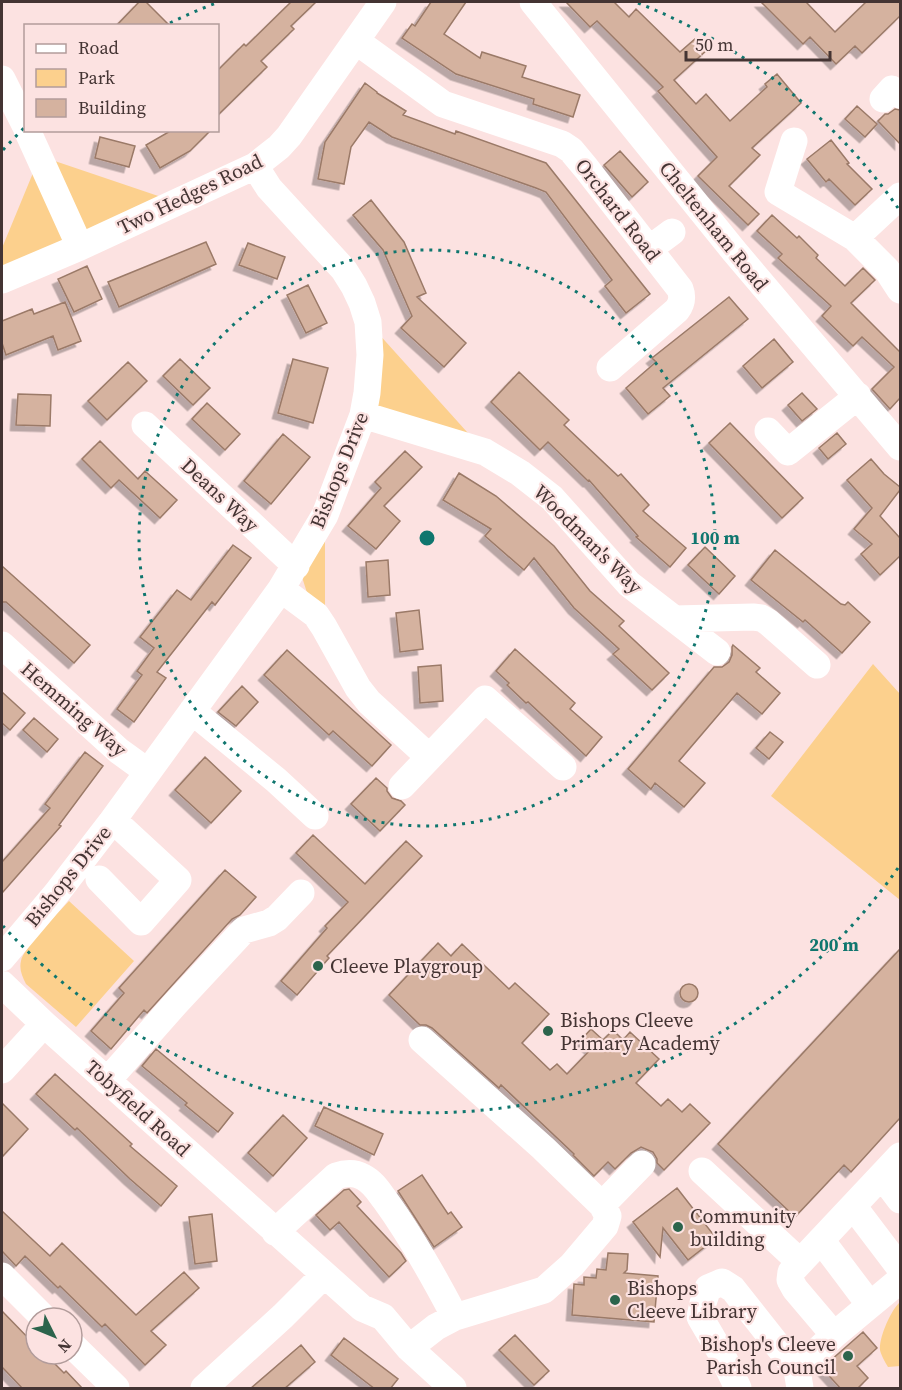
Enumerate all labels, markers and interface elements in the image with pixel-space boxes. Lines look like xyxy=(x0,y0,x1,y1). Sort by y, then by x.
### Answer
legend xyxy=(24,24,219,132)
scale bar xyxy=(686,24,830,62)
text: 50 m xyxy=(695,32,733,57)
text: Road xyxy=(78,35,119,60)
text: Park xyxy=(78,65,115,90)
text: Building xyxy=(78,95,146,120)
street label: Two Hedges Road xyxy=(113,147,268,241)
street label: Orchard Road xyxy=(569,153,667,268)
street label: Cheltenham Road xyxy=(653,155,775,297)
street label: Bishops Drive xyxy=(303,408,375,532)
street label: Deans Way xyxy=(175,452,266,539)
street label: Woodman's Way xyxy=(527,478,649,600)
text: 100 m xyxy=(690,525,740,550)
centre of rings xyxy=(417,528,437,548)
street label: Hemming Way xyxy=(15,655,134,763)
street label: Bishops Drive xyxy=(18,819,118,933)
text: 200 m xyxy=(809,932,859,957)
place label: Cleeve Playgroup xyxy=(330,952,483,980)
marker: Cleeve Playgroup xyxy=(311,959,325,973)
place label: Bishops Cleeve Primary Academy xyxy=(560,1006,720,1057)
marker: Bishops Cleeve Primary Academy xyxy=(541,1024,555,1038)
street label: Tobyfield Road xyxy=(79,1053,197,1163)
place label: Community building xyxy=(690,1202,797,1253)
marker: Community building xyxy=(671,1220,685,1234)
place label: Bishops Cleeve Library xyxy=(627,1274,758,1325)
marker: Bishops Cleeve Library xyxy=(608,1293,622,1307)
north arrow xyxy=(24,1306,84,1366)
place label: Bishop's Cleeve Parish Council xyxy=(700,1330,836,1381)
text: N xyxy=(53,1334,77,1358)
marker: Bishop's Cleeve Parish Council xyxy=(841,1349,855,1363)

